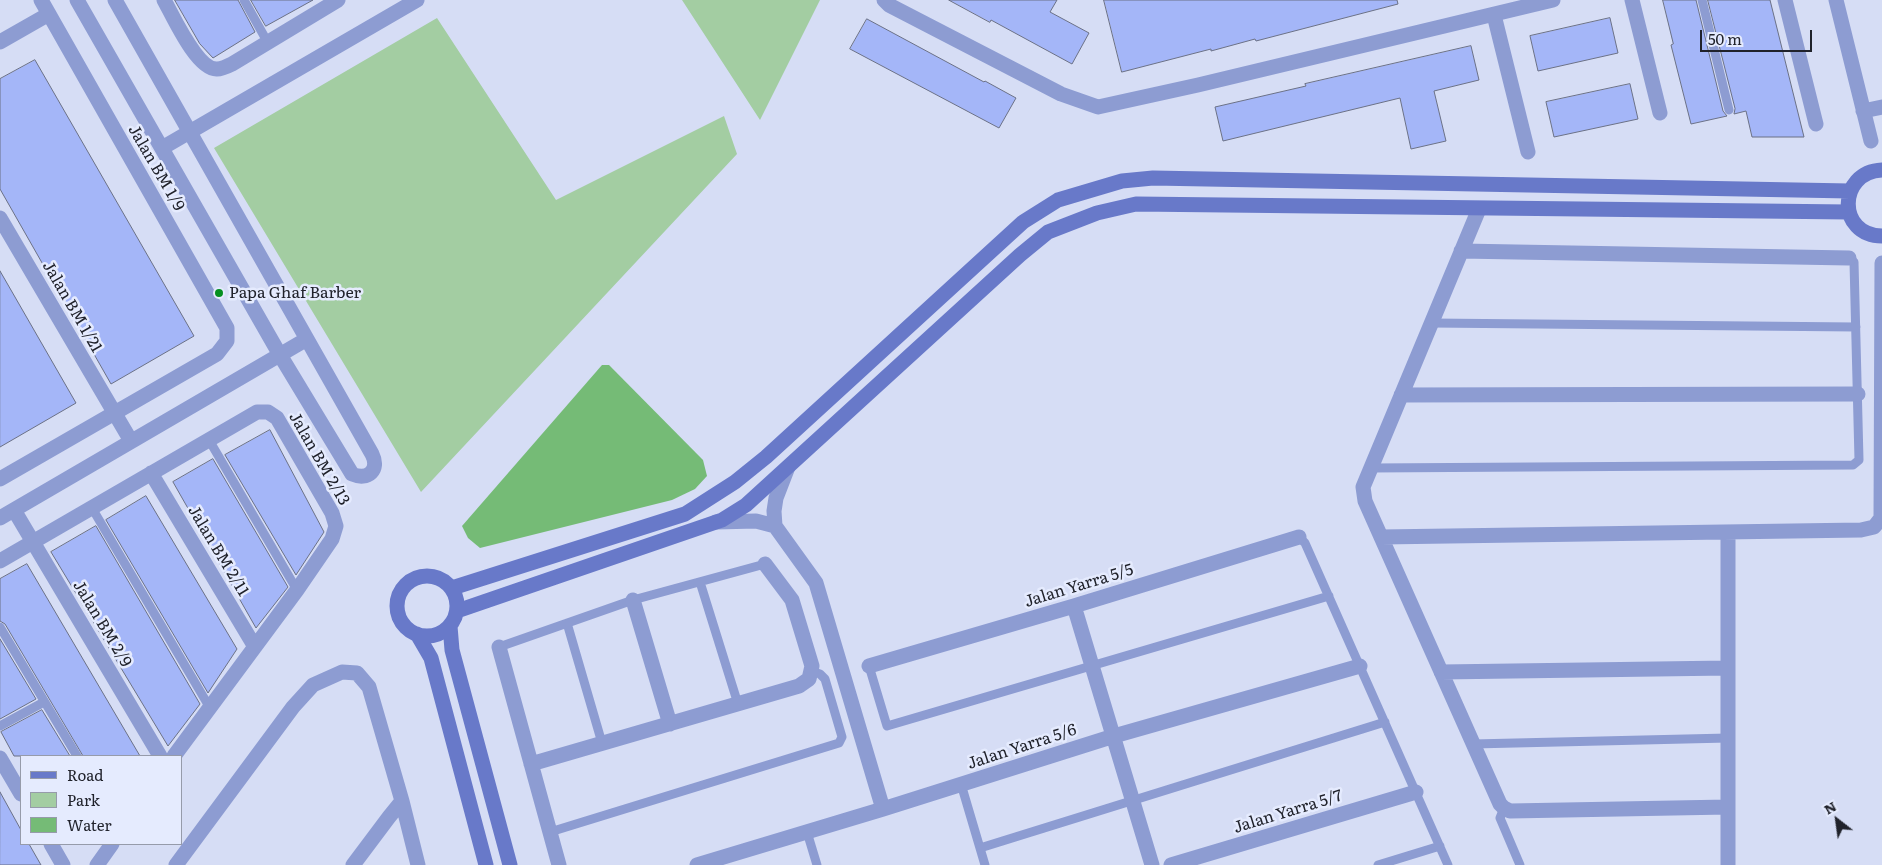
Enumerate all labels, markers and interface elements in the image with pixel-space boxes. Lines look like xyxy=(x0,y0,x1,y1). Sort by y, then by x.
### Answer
scale bar xyxy=(1702,20,1814,52)
text: 50 m xyxy=(1708,27,1742,50)
street label: Jalan BM 1/9 xyxy=(124,122,188,214)
street label: Jalan BM 1/21 xyxy=(38,258,106,356)
place label: Papa Ghaf Barber xyxy=(229,283,361,303)
marker: Papa Ghaf Barber xyxy=(213,287,225,299)
street label: Jalan BM 2/13 xyxy=(285,409,353,509)
street label: Jalan BM 2/11 xyxy=(183,502,253,600)
street label: Jalan Yarra 5/5 xyxy=(1022,560,1136,612)
street label: Jalan BM 2/9 xyxy=(69,577,135,671)
street label: Jalan Yarra 5/6 xyxy=(965,720,1079,774)
legend xyxy=(20,755,182,845)
text: Road xyxy=(67,763,103,786)
street label: Jalan Yarra 5/7 xyxy=(1231,786,1345,838)
text: Park xyxy=(67,788,100,811)
north arrow xyxy=(1812,795,1862,845)
text: N xyxy=(1819,795,1840,819)
text: Water xyxy=(67,813,112,836)

